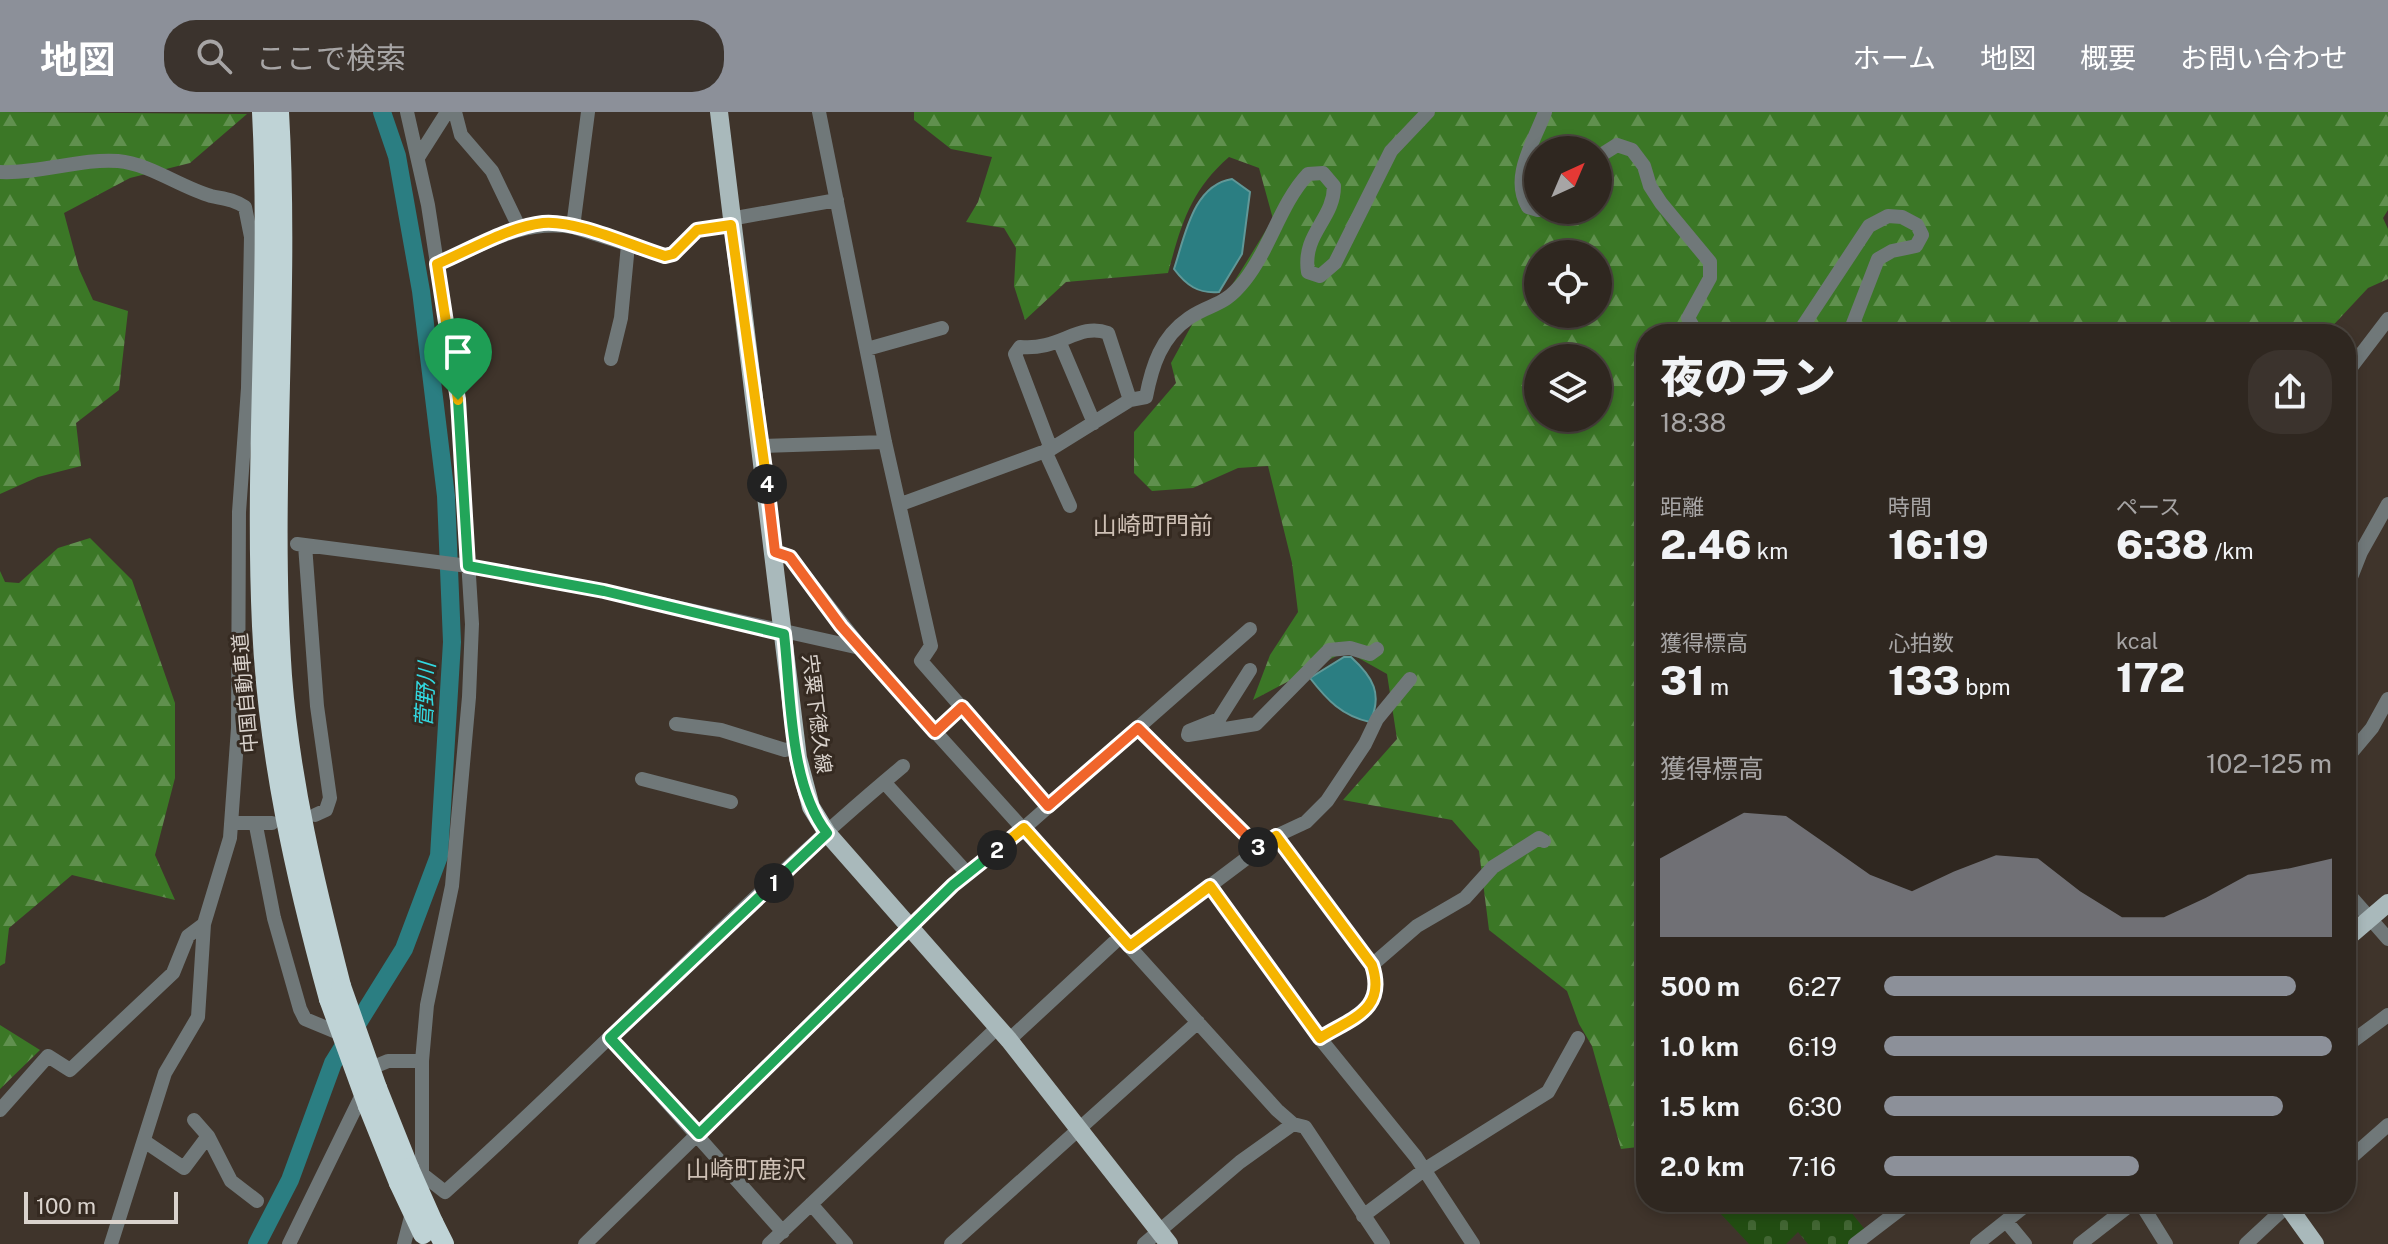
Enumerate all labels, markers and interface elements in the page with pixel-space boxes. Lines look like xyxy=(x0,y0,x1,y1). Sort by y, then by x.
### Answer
search box xyxy=(164,20,724,92)
icon: search xyxy=(192,34,236,78)
text: 地図 xyxy=(40,37,116,82)
text: ここで検索 xyxy=(256,40,406,76)
text: ホーム xyxy=(1853,41,1936,74)
text: 地図 xyxy=(1980,41,2036,74)
text: 概要 xyxy=(2080,41,2136,74)
text: お問い合わせ xyxy=(2180,41,2348,74)
north arrow xyxy=(1524,136,1612,224)
map controls xyxy=(1524,136,1612,432)
button: locate xyxy=(1524,240,1612,328)
pin xyxy=(424,318,492,400)
icon: arrive xyxy=(436,330,480,374)
button: layers xyxy=(1524,344,1612,432)
button: share xyxy=(2248,350,2332,434)
text: 夜のラン xyxy=(1660,351,1836,403)
text: 18:38 xyxy=(1660,407,1726,438)
pin: 4 xyxy=(747,464,787,504)
text: 4 xyxy=(760,471,774,497)
text: 距離 xyxy=(1660,494,1704,520)
text: 時間 xyxy=(1888,494,1932,520)
text: ペース xyxy=(2116,494,2181,520)
district label: 山崎町門前 xyxy=(1093,511,1213,539)
text: 2.46 xyxy=(1660,521,1752,568)
text: 16:19 xyxy=(1888,521,1989,568)
text: 6:38 xyxy=(2116,521,2209,568)
text: km xyxy=(1752,538,1788,564)
text: /km xyxy=(2209,538,2254,564)
text: kcal xyxy=(2116,628,2158,654)
text: 獲得標高 xyxy=(1660,630,1748,656)
text: 心拍数 xyxy=(1888,630,1954,656)
street label: 中国自動車道 xyxy=(228,632,262,754)
street label: 宍粟下徳久線 xyxy=(798,653,836,775)
text: 172 xyxy=(2116,654,2185,701)
text: 31 xyxy=(1660,657,1705,704)
text: 133 xyxy=(1888,657,1960,704)
water label: 菅野川 xyxy=(410,659,440,729)
text: m xyxy=(1705,674,1729,700)
text: bpm xyxy=(1960,674,2011,700)
text: 102–125 m xyxy=(2206,748,2332,779)
text: 獲得標高 xyxy=(1660,753,1764,784)
pin: 3 xyxy=(1238,827,1278,867)
pin: 2 xyxy=(977,830,1017,870)
text: 3 xyxy=(1251,834,1265,860)
text: 2 xyxy=(990,837,1004,863)
pin: 1 xyxy=(754,863,794,903)
text: 1 xyxy=(769,870,779,896)
text: 500 m xyxy=(1660,971,1740,1002)
text: 6:27 xyxy=(1788,971,1842,1002)
text: 1.0 km xyxy=(1660,1031,1739,1062)
text: 6:19 xyxy=(1788,1031,1837,1062)
text: 1.5 km xyxy=(1660,1091,1740,1122)
text: 6:30 xyxy=(1788,1091,1842,1122)
text: 2.0 km xyxy=(1660,1151,1745,1182)
text: 7:16 xyxy=(1788,1151,1836,1182)
district label: 山崎町鹿沢 xyxy=(686,1155,806,1183)
scale bar xyxy=(24,1188,178,1224)
text: 100 m xyxy=(36,1193,96,1219)

